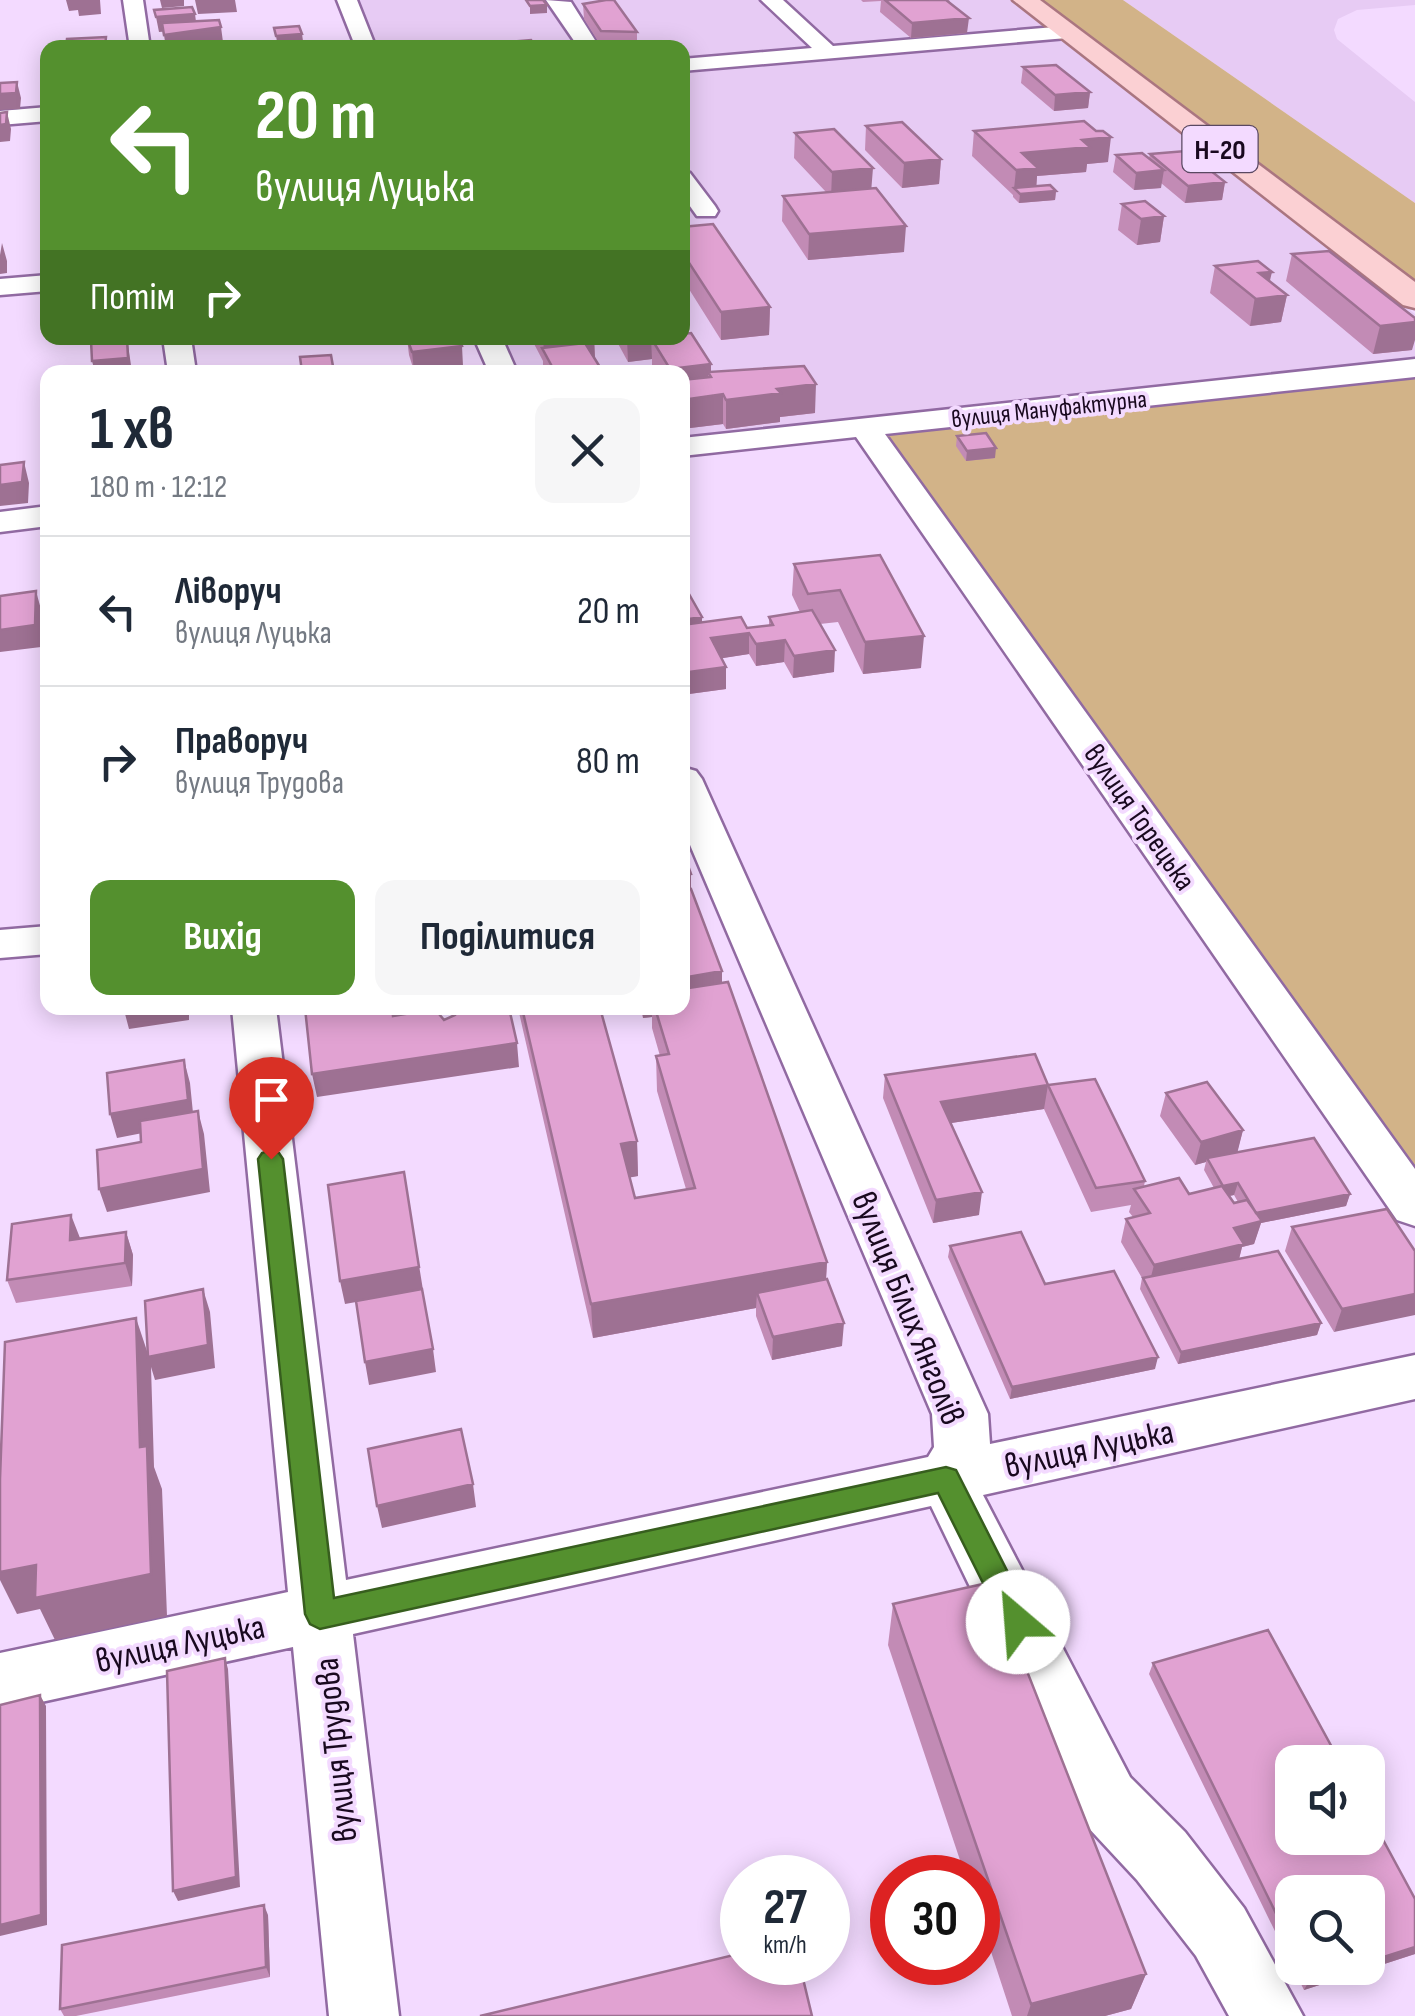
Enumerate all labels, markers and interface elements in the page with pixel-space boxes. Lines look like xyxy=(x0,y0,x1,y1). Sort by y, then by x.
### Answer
text: 20 m xyxy=(255,75,376,159)
icon: left xyxy=(90,80,220,210)
road number: Н-20 xyxy=(1182,126,1258,172)
text: вулиця Луцька xyxy=(255,160,476,215)
icon: right xyxy=(195,270,250,325)
text: Потім xyxy=(90,275,175,320)
street label: вулиця Мануфактурна xyxy=(950,384,1148,435)
text: 1 хв xyxy=(90,394,174,466)
button: close xyxy=(535,398,640,503)
text: 180 m · 12:12 xyxy=(90,468,227,507)
text: Ліворуч xyxy=(175,569,282,614)
icon: left xyxy=(90,584,145,639)
text: 20 m xyxy=(577,589,640,634)
text: вулиця Луцька xyxy=(175,614,332,653)
text: Праворуч xyxy=(175,719,308,764)
icon: right xyxy=(90,734,145,789)
street label: вулиця Торецька xyxy=(1076,737,1203,898)
text: 80 m xyxy=(576,739,640,784)
text: вулиця Трудова xyxy=(175,764,344,803)
button: Вихід xyxy=(90,880,355,995)
button: Поділитися xyxy=(375,880,640,995)
pin xyxy=(229,1057,314,1160)
icon: arrive xyxy=(244,1072,299,1127)
street label: вулиця Білих Янголів xyxy=(841,1186,974,1431)
street label: вулиця Луцька xyxy=(1001,1411,1178,1488)
position arrow xyxy=(966,1570,1070,1674)
street label: вулиця Луцька xyxy=(92,1606,269,1683)
street label: вулиця Трудова xyxy=(305,1656,368,1844)
map controls xyxy=(1275,1745,1385,1985)
button: sound xyxy=(1275,1745,1385,1855)
speed limit sign: 30 xyxy=(870,1855,1000,1985)
button: search xyxy=(1275,1875,1385,1985)
text: 27 xyxy=(763,1878,807,1938)
text: km/h xyxy=(763,1930,807,1961)

